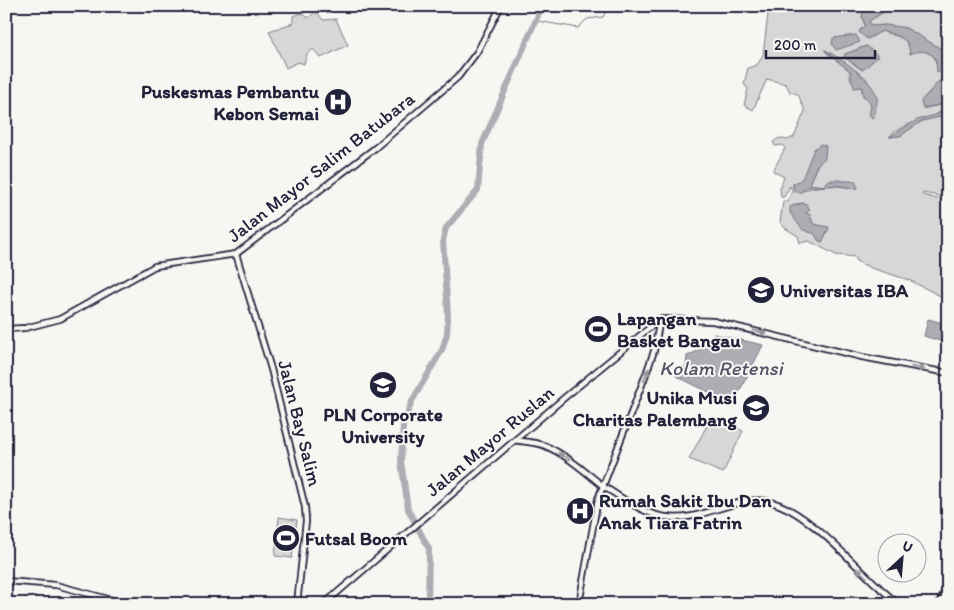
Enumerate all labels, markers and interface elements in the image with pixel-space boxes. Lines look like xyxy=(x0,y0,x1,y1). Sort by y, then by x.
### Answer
scale bar xyxy=(766,28,875,60)
text: 200 m xyxy=(774,36,817,54)
place label: Puskesmas Pembantu Kebon Semai xyxy=(141,80,319,125)
street label: Jalan Mayor Salim Batubara xyxy=(223,87,419,247)
hospital icon: Puskesmas Pembantu Kebon Semai xyxy=(323,87,353,117)
school or university icon: Universitas IBA xyxy=(746,275,776,305)
place label: Universitas IBA xyxy=(780,279,909,302)
place label: Lapangan Basket Bangau xyxy=(617,307,741,352)
sports icon: Lapangan Basket Bangau xyxy=(583,314,613,344)
one-way arrow xyxy=(752,328,767,336)
water label: Kolam Retensi xyxy=(659,356,785,380)
street label: Jalan Bay Salim xyxy=(273,358,327,489)
one-way arrow xyxy=(911,364,926,372)
one-way arrow xyxy=(642,367,650,382)
school or university icon: PLN Corporate University xyxy=(368,370,398,400)
street label: Jalan Mayor Ruslan xyxy=(421,381,559,501)
place label: Unika Musi Charitas Palembang xyxy=(573,386,738,431)
school or university icon: Unika Musi Charitas Palembang xyxy=(741,393,771,423)
place label: PLN Corporate University xyxy=(323,403,443,448)
one-way arrow xyxy=(557,452,570,461)
place label: Rumah Sakit Ibu Dan Anak Tiara Fatrin xyxy=(598,489,772,534)
hospital icon: Rumah Sakit Ibu Dan Anak Tiara Fatrin xyxy=(565,496,595,526)
sports icon: Futsal Boom xyxy=(271,523,301,553)
place label: Futsal Boom xyxy=(305,527,407,550)
north arrow xyxy=(876,532,926,582)
text: U xyxy=(900,537,915,556)
one-way arrow xyxy=(856,567,868,579)

